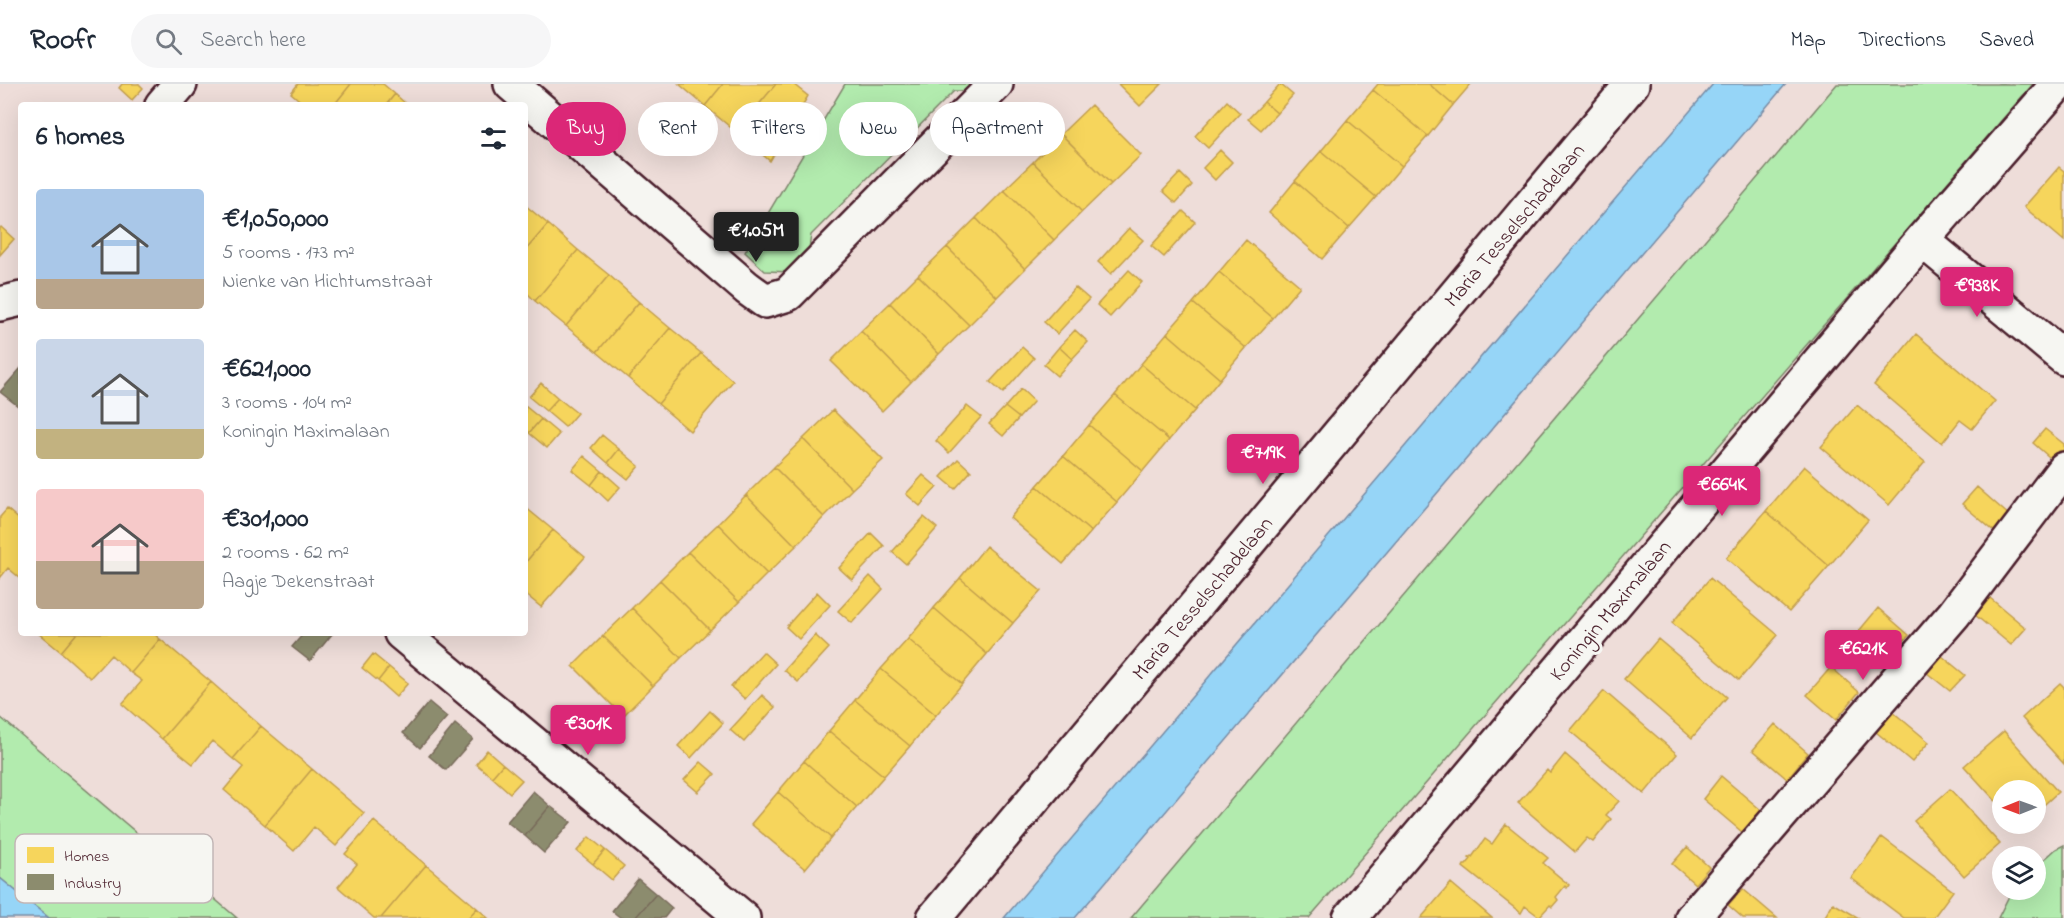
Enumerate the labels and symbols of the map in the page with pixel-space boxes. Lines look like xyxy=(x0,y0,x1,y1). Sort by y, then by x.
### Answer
street label: Maria Tesselschadelaan xyxy=(1438,138,1593,315)
pin: €1.05M xyxy=(707,212,805,263)
pin: €938K xyxy=(1935,267,2019,318)
pin: €719K xyxy=(1221,434,1305,485)
pin: €664K xyxy=(1680,466,1764,517)
street label: Maria Tesselschadelaan xyxy=(1126,511,1281,688)
street label: Koningin Maximalaan xyxy=(1544,534,1681,690)
pin: €621K xyxy=(1821,630,1905,681)
pin: €301K xyxy=(546,705,630,756)
north arrow xyxy=(1992,780,2046,834)
legend xyxy=(15,834,213,903)
text: Homes xyxy=(64,845,109,869)
text: Industry xyxy=(64,872,121,896)

